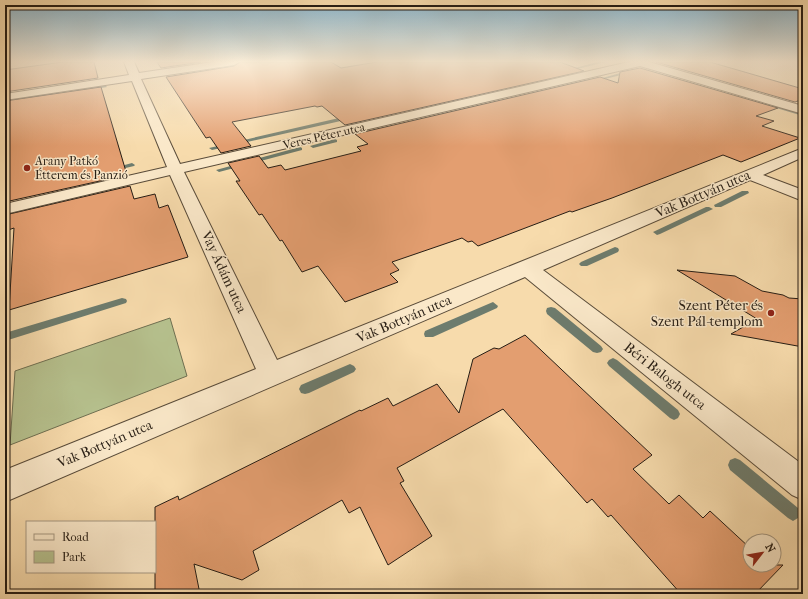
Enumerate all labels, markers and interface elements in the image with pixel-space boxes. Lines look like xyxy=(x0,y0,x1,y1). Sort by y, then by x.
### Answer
street label: Veres Péter utca xyxy=(281,120,367,152)
place label: Arany Patkó Étterem és Panzió xyxy=(34,154,128,182)
marker: Arany Patkó Étterem és Panzió xyxy=(22,163,32,173)
street label: Vak Bottyán utca xyxy=(652,166,753,222)
street label: Vay Ádám utca xyxy=(197,227,251,316)
street label: Vak Bottyán utca xyxy=(353,291,454,347)
place label: Szent Péter és Szent Pál-templom xyxy=(651,297,763,330)
marker: Szent Péter és Szent Pál-templom xyxy=(766,308,776,318)
street label: Béri Balogh utca xyxy=(621,339,710,414)
street label: Vak Bottyán utca xyxy=(54,416,155,472)
legend xyxy=(26,521,156,573)
text: Road xyxy=(62,530,89,544)
north arrow xyxy=(742,533,782,573)
text: N xyxy=(762,541,778,556)
text: Park xyxy=(62,550,87,564)

